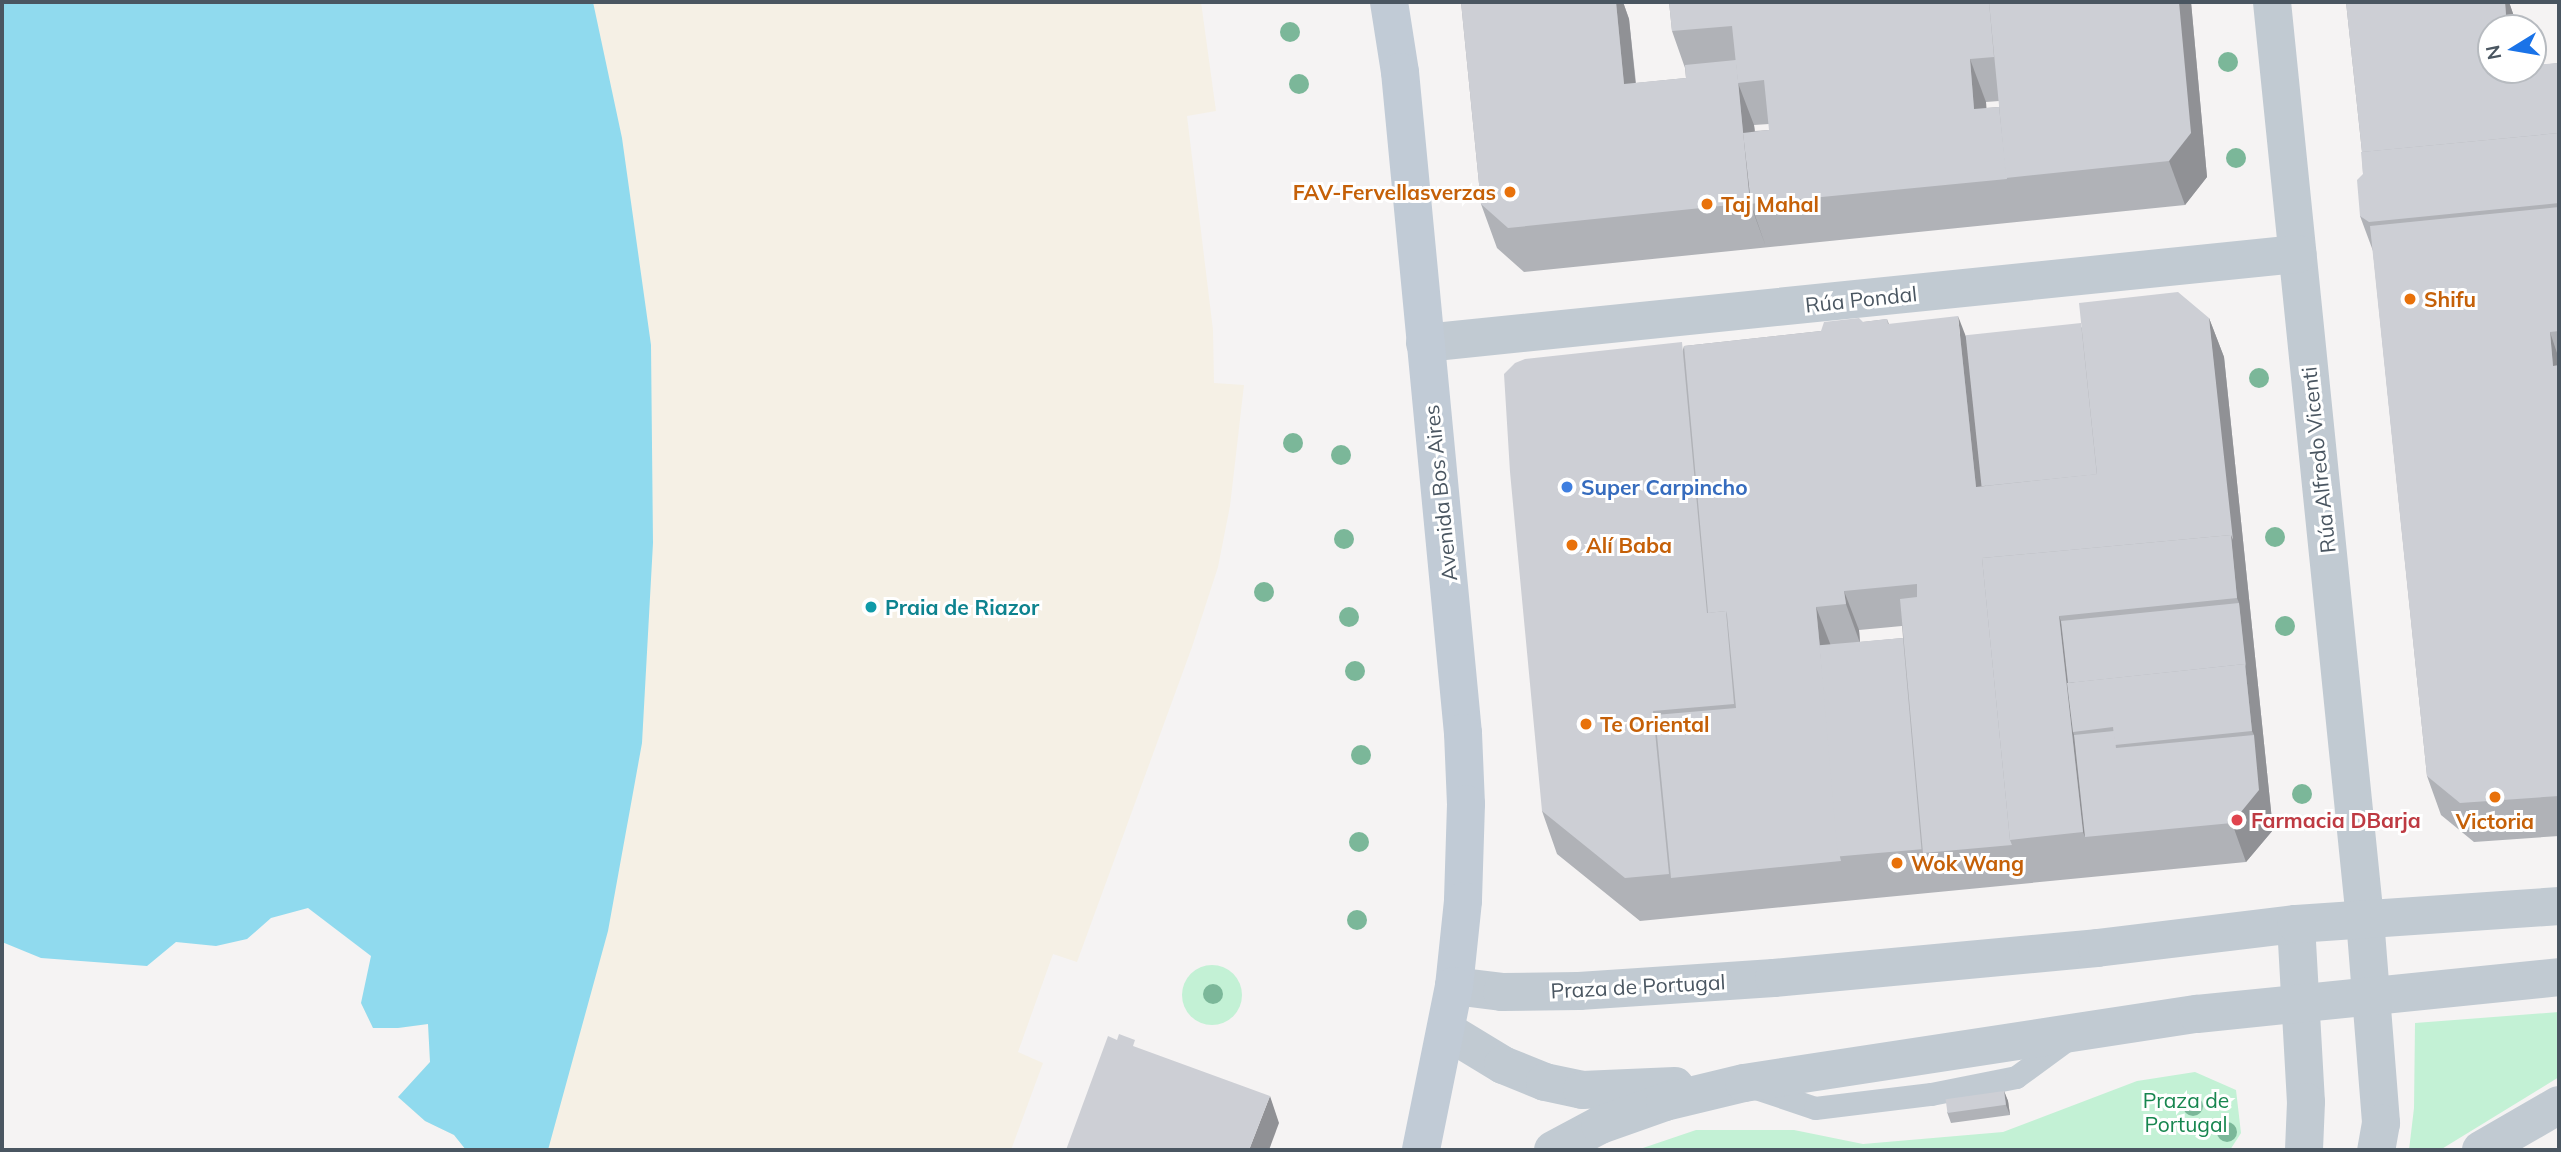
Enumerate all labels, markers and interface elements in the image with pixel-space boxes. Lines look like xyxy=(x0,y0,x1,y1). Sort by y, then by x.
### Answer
north arrow xyxy=(2477,14,2547,84)
text: N xyxy=(2480,43,2507,62)
place label: FAV-Fervellasverzas xyxy=(1293,179,1496,205)
marker: FAV-Fervellasverzas xyxy=(1502,184,1518,200)
place label: Taj Mahal xyxy=(1721,191,1819,217)
marker: Taj Mahal xyxy=(1699,196,1715,212)
street label: Rúa Pondal xyxy=(1804,281,1918,317)
place label: Shifu xyxy=(2424,286,2476,312)
marker: Shifu xyxy=(2402,291,2418,307)
street label: Rúa Alfredo Vicenti xyxy=(2296,366,2340,554)
street label: Avenida Bos Aires xyxy=(1418,404,1462,582)
place label: Super Carpincho xyxy=(1581,474,1748,500)
marker: Super Carpincho xyxy=(1559,479,1575,495)
place label: Alí Baba xyxy=(1586,532,1672,558)
marker: Alí Baba xyxy=(1564,537,1580,553)
place label: Praia de Riazor xyxy=(885,594,1039,620)
marker: Praia de Riazor xyxy=(863,599,879,615)
place label: Te Oriental xyxy=(1600,711,1710,737)
marker: Te Oriental xyxy=(1578,716,1594,732)
marker: Victoria xyxy=(2487,789,2503,805)
place label: Farmacia DBarja xyxy=(2251,807,2421,833)
place label: Victoria xyxy=(2456,808,2534,834)
marker: Farmacia DBarja xyxy=(2229,812,2245,828)
place label: Wok Wang xyxy=(1911,850,2024,876)
marker: Wok Wang xyxy=(1889,855,1905,871)
street label: Praza de Portugal xyxy=(1550,969,1726,1003)
park label: Praza de Portugal xyxy=(2143,1087,2229,1137)

